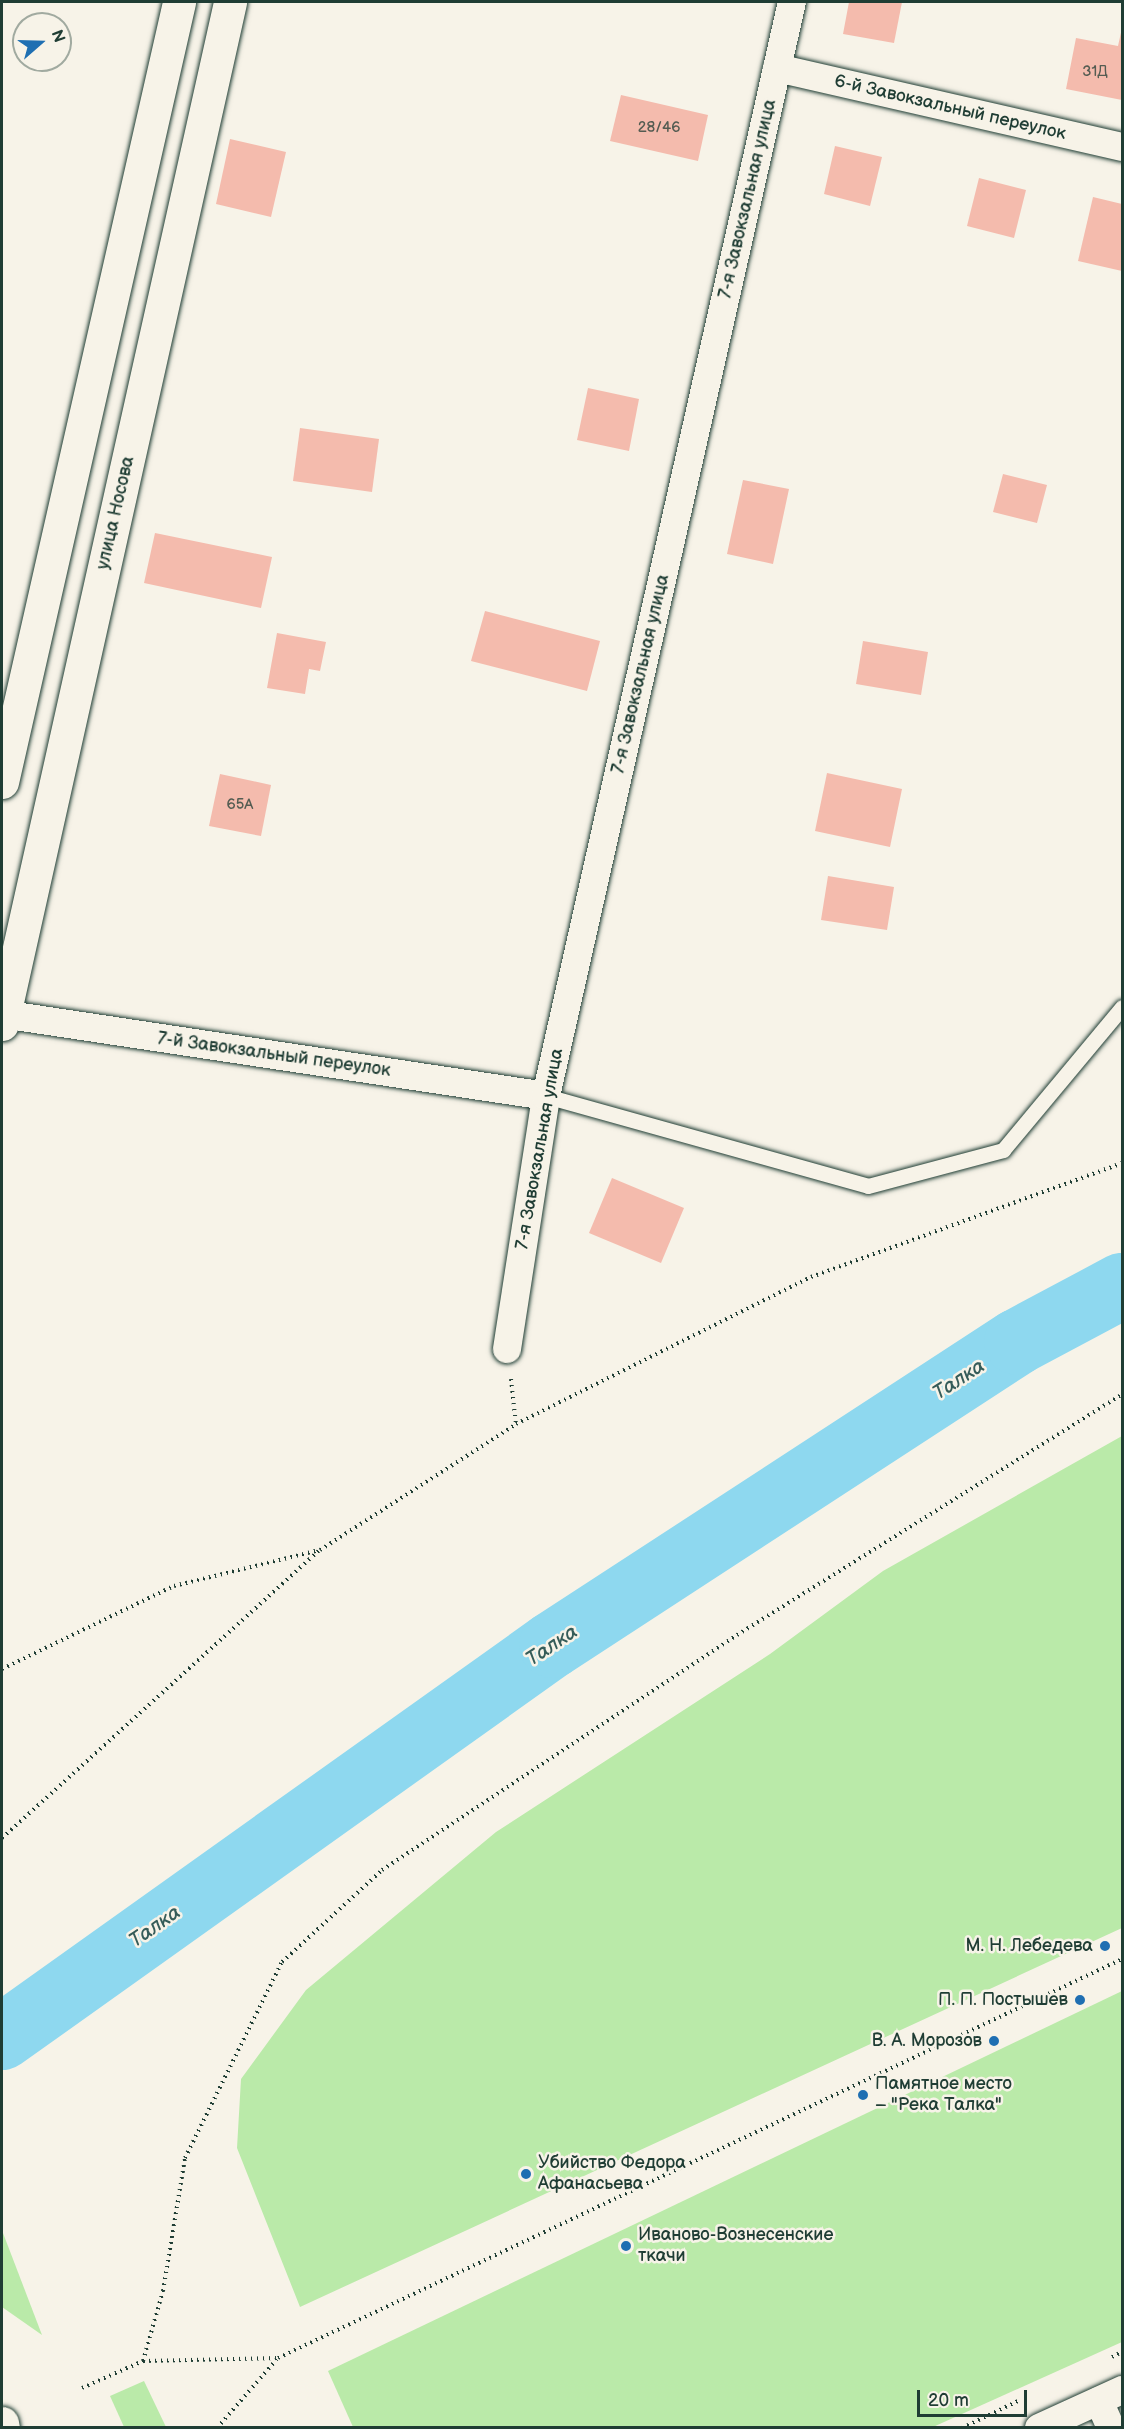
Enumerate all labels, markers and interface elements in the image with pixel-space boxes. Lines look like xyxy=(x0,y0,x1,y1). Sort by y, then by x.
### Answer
north arrow xyxy=(12,12,72,72)
text: N xyxy=(47,27,68,45)
house number: 31Д xyxy=(1082,63,1108,81)
street label: 6-й Завокзальный переулок xyxy=(832,71,1068,145)
street label: 7-я Завокзальная улица xyxy=(715,97,781,301)
house number: 28/46 xyxy=(638,119,680,137)
street label: улица Носова xyxy=(92,454,140,572)
street label: 7-я Завокзальная улица xyxy=(608,572,674,776)
house number: 65А xyxy=(227,796,253,814)
street label: 7-й Завокзальный переулок xyxy=(156,1028,392,1082)
street label: 7-я Завокзальная улица xyxy=(512,1047,568,1251)
water label: Талка xyxy=(928,1354,990,1406)
water label: Талка xyxy=(522,1620,582,1672)
water label: Талка xyxy=(125,1901,185,1953)
place label: М. Н. Лебедева xyxy=(965,1935,1093,1957)
marker: М. Н. Лебедева xyxy=(1098,1939,1112,1953)
place label: П. П. Постышев xyxy=(938,1989,1068,2011)
marker: П. П. Постышев xyxy=(1073,1993,1087,2007)
place label: В. А. Морозов xyxy=(872,2030,982,2052)
marker: В. А. Морозов xyxy=(987,2034,1001,2048)
place label: Памятное место – "Река Талка" xyxy=(875,2074,1012,2116)
marker: Памятное место – "Река Талка" xyxy=(856,2088,870,2102)
place label: Убийство Федора Афанасьева xyxy=(538,2153,686,2196)
marker: Убийство Федора Афанасьева xyxy=(519,2167,533,2181)
place label: Иваново-Вознесенские ткачи xyxy=(638,2225,833,2268)
marker: Иваново-Вознесенские ткачи xyxy=(619,2239,633,2253)
scale bar xyxy=(920,2378,1030,2416)
text: 20 m xyxy=(928,2390,969,2411)

